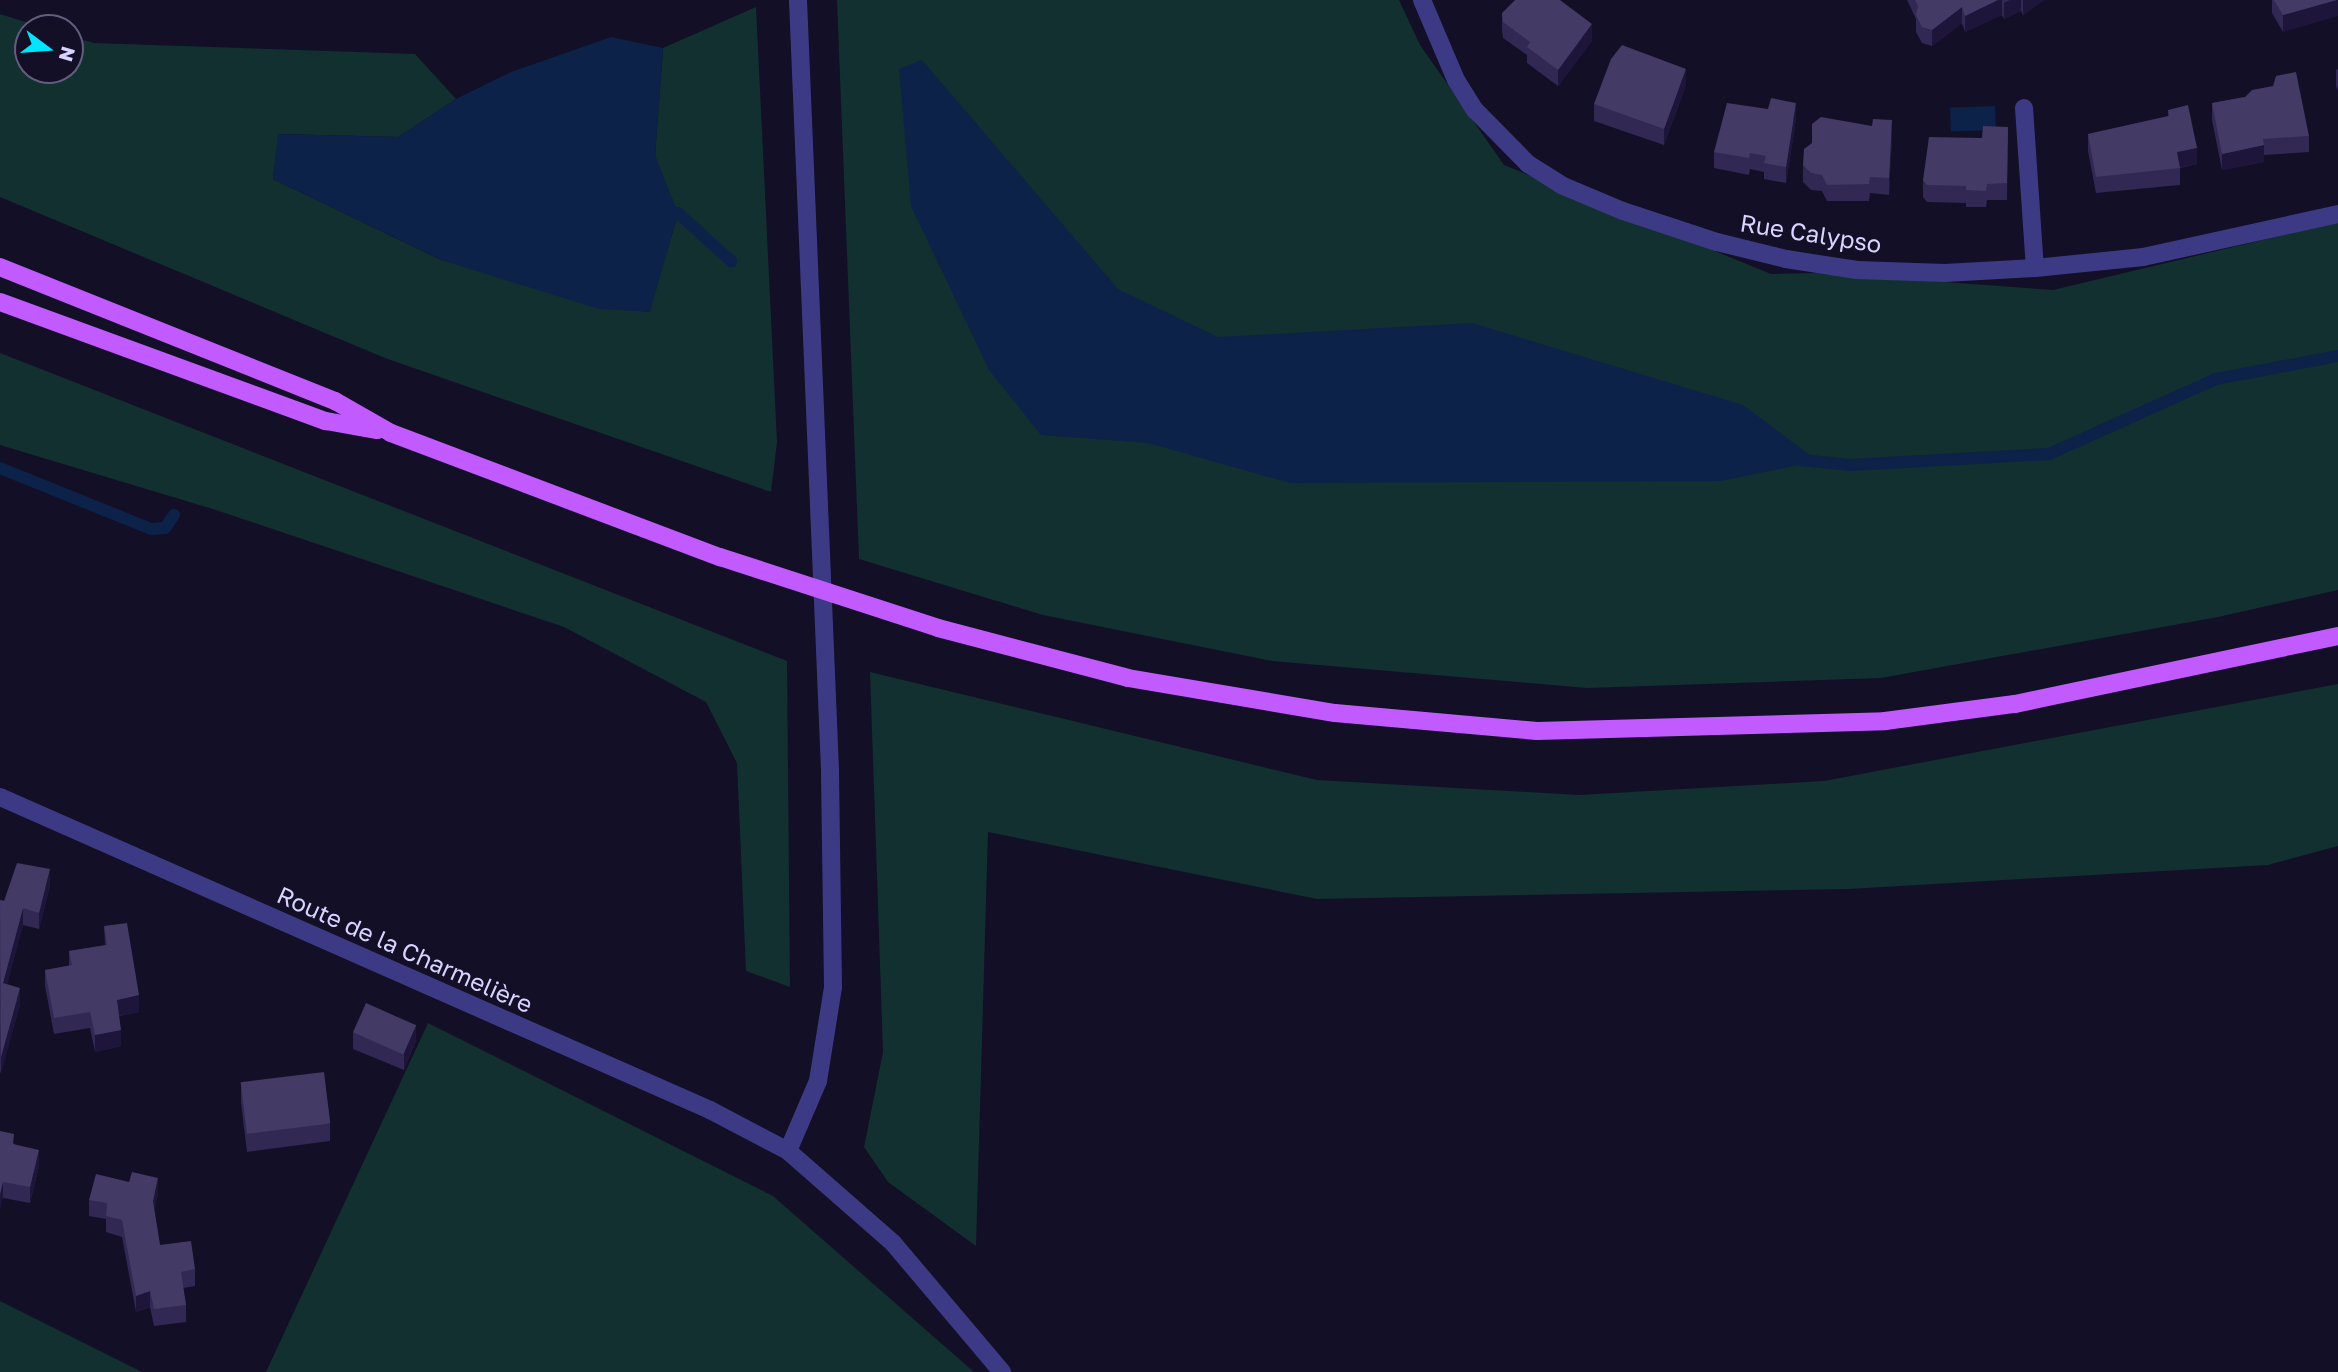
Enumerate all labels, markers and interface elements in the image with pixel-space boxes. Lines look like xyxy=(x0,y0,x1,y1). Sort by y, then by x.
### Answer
north arrow xyxy=(14,14,84,84)
text: N xyxy=(55,44,81,64)
street label: Rue Calypso xyxy=(1738,208,1884,258)
street label: Route de la Charmelière xyxy=(273,880,537,1018)

